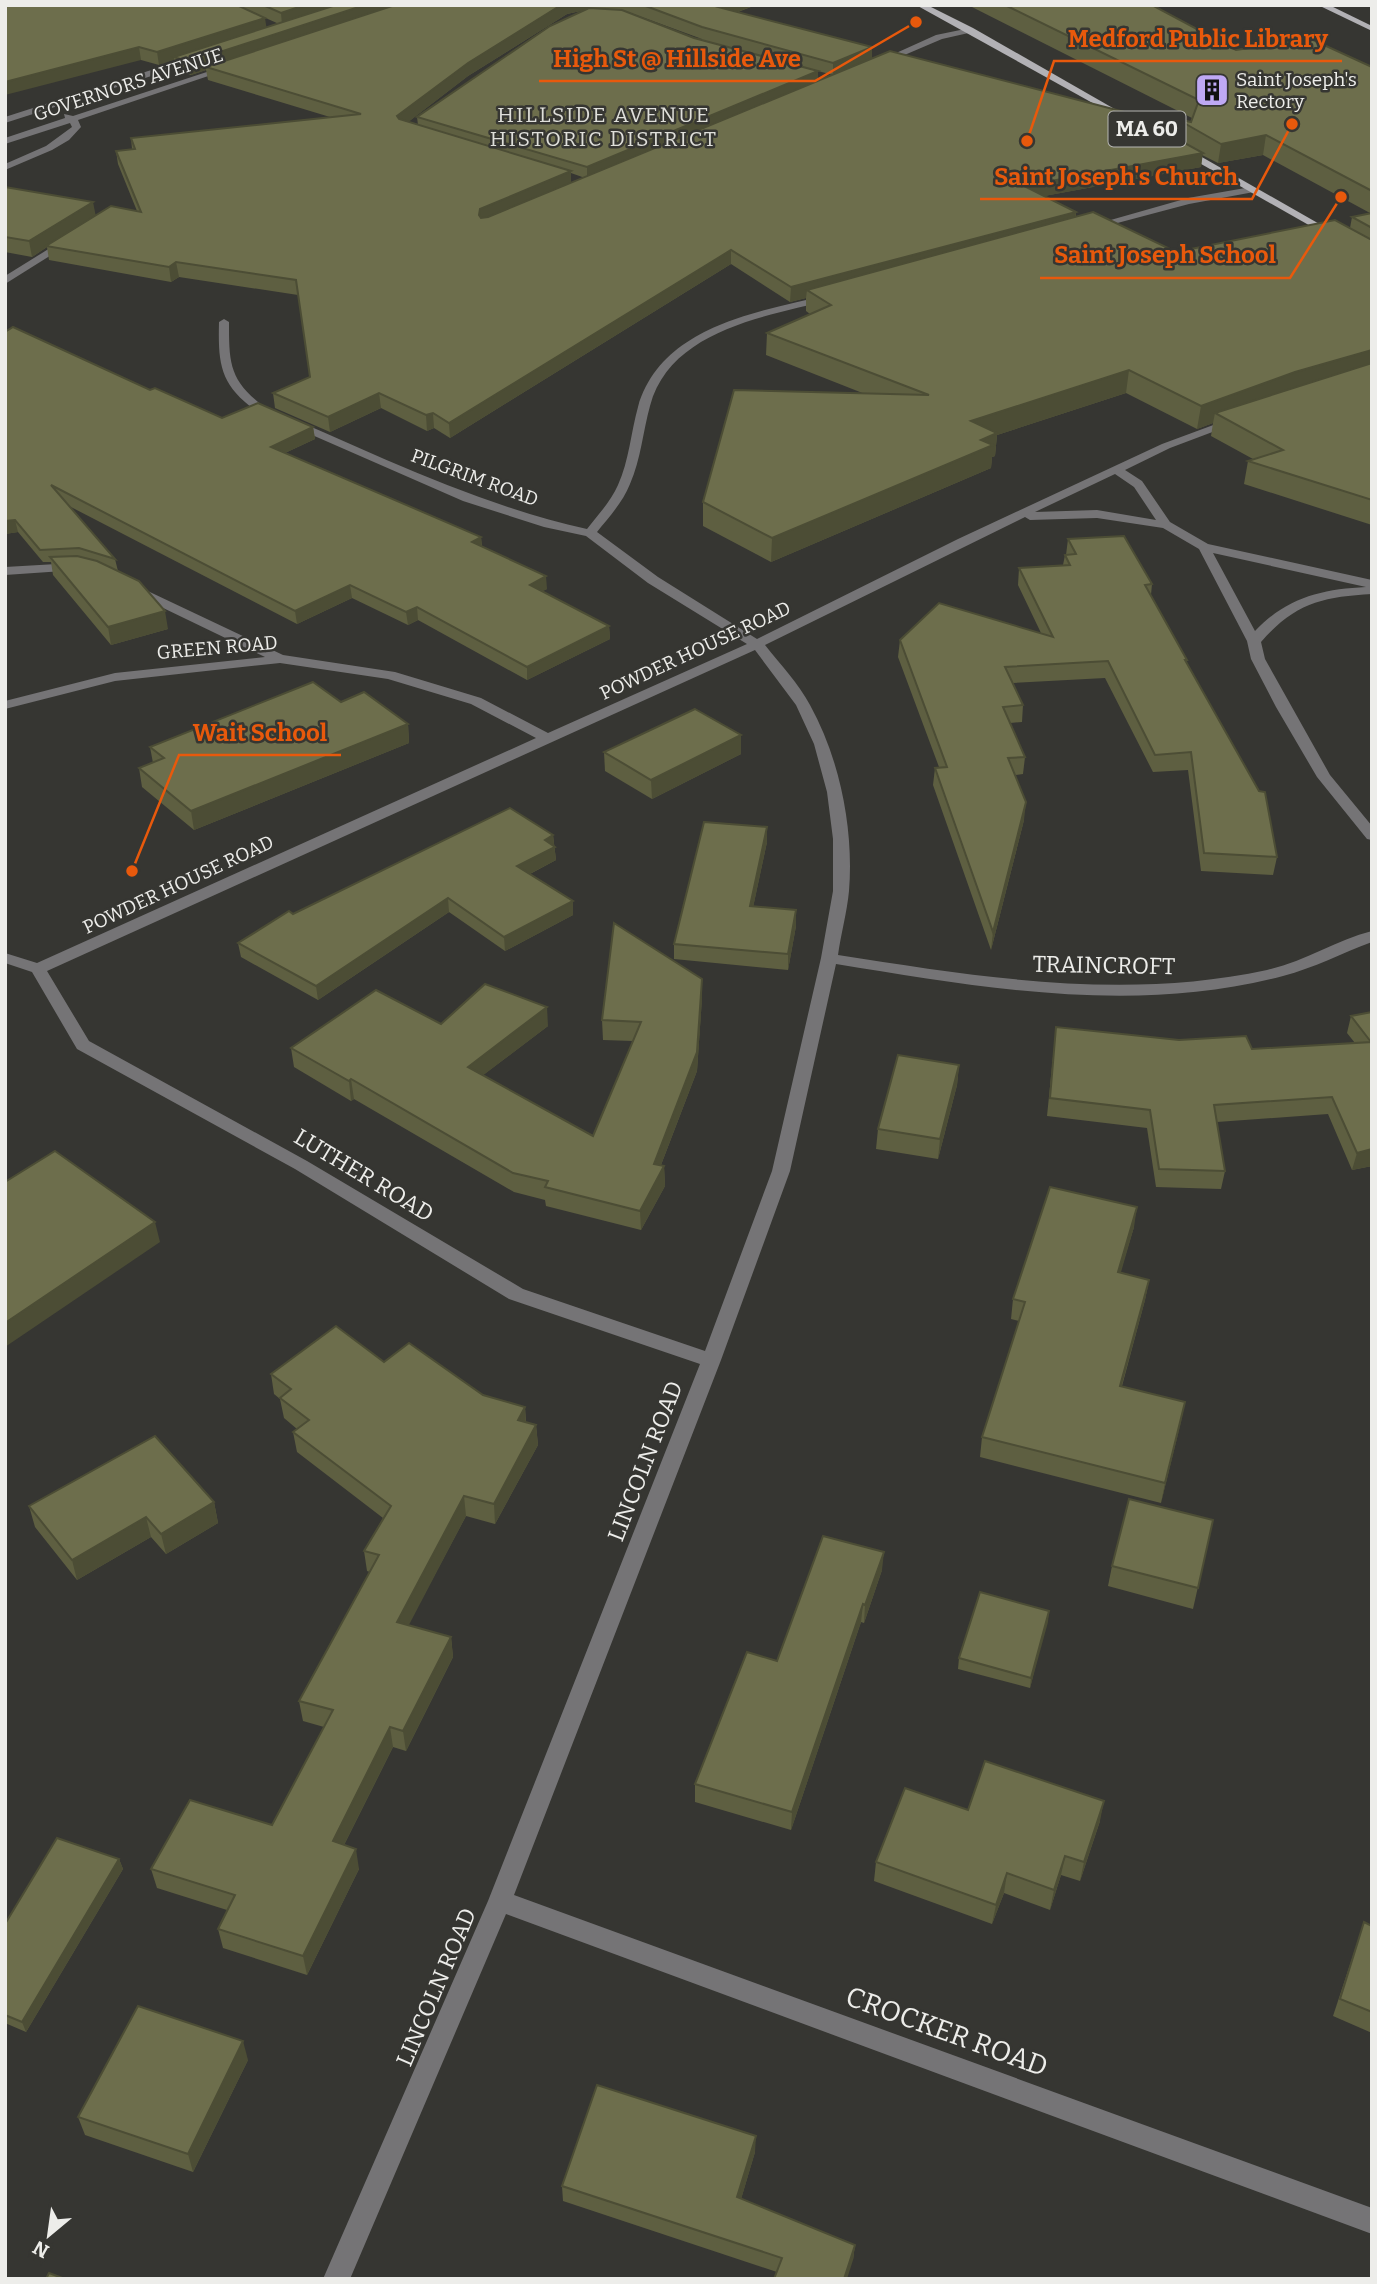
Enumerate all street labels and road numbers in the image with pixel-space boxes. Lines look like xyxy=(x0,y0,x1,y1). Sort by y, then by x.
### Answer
street label: GOVERNORS AVENUE xyxy=(30,43,226,126)
road number: MA 60 xyxy=(1108,111,1186,146)
street label: PILGRIM ROAD xyxy=(408,444,542,511)
street label: POWDER HOUSE ROAD xyxy=(596,596,794,705)
street label: GREEN ROAD xyxy=(156,631,278,664)
street label: POWDER HOUSE ROAD xyxy=(79,830,277,939)
street label: TRAINCROFT xyxy=(1032,950,1176,980)
street label: LUTHER ROAD xyxy=(289,1122,439,1228)
street label: LINCOLN ROAD xyxy=(602,1377,688,1545)
street label: LINCOLN ROAD xyxy=(390,1904,482,2070)
street label: CROCKER ROAD xyxy=(841,1980,1052,2083)

